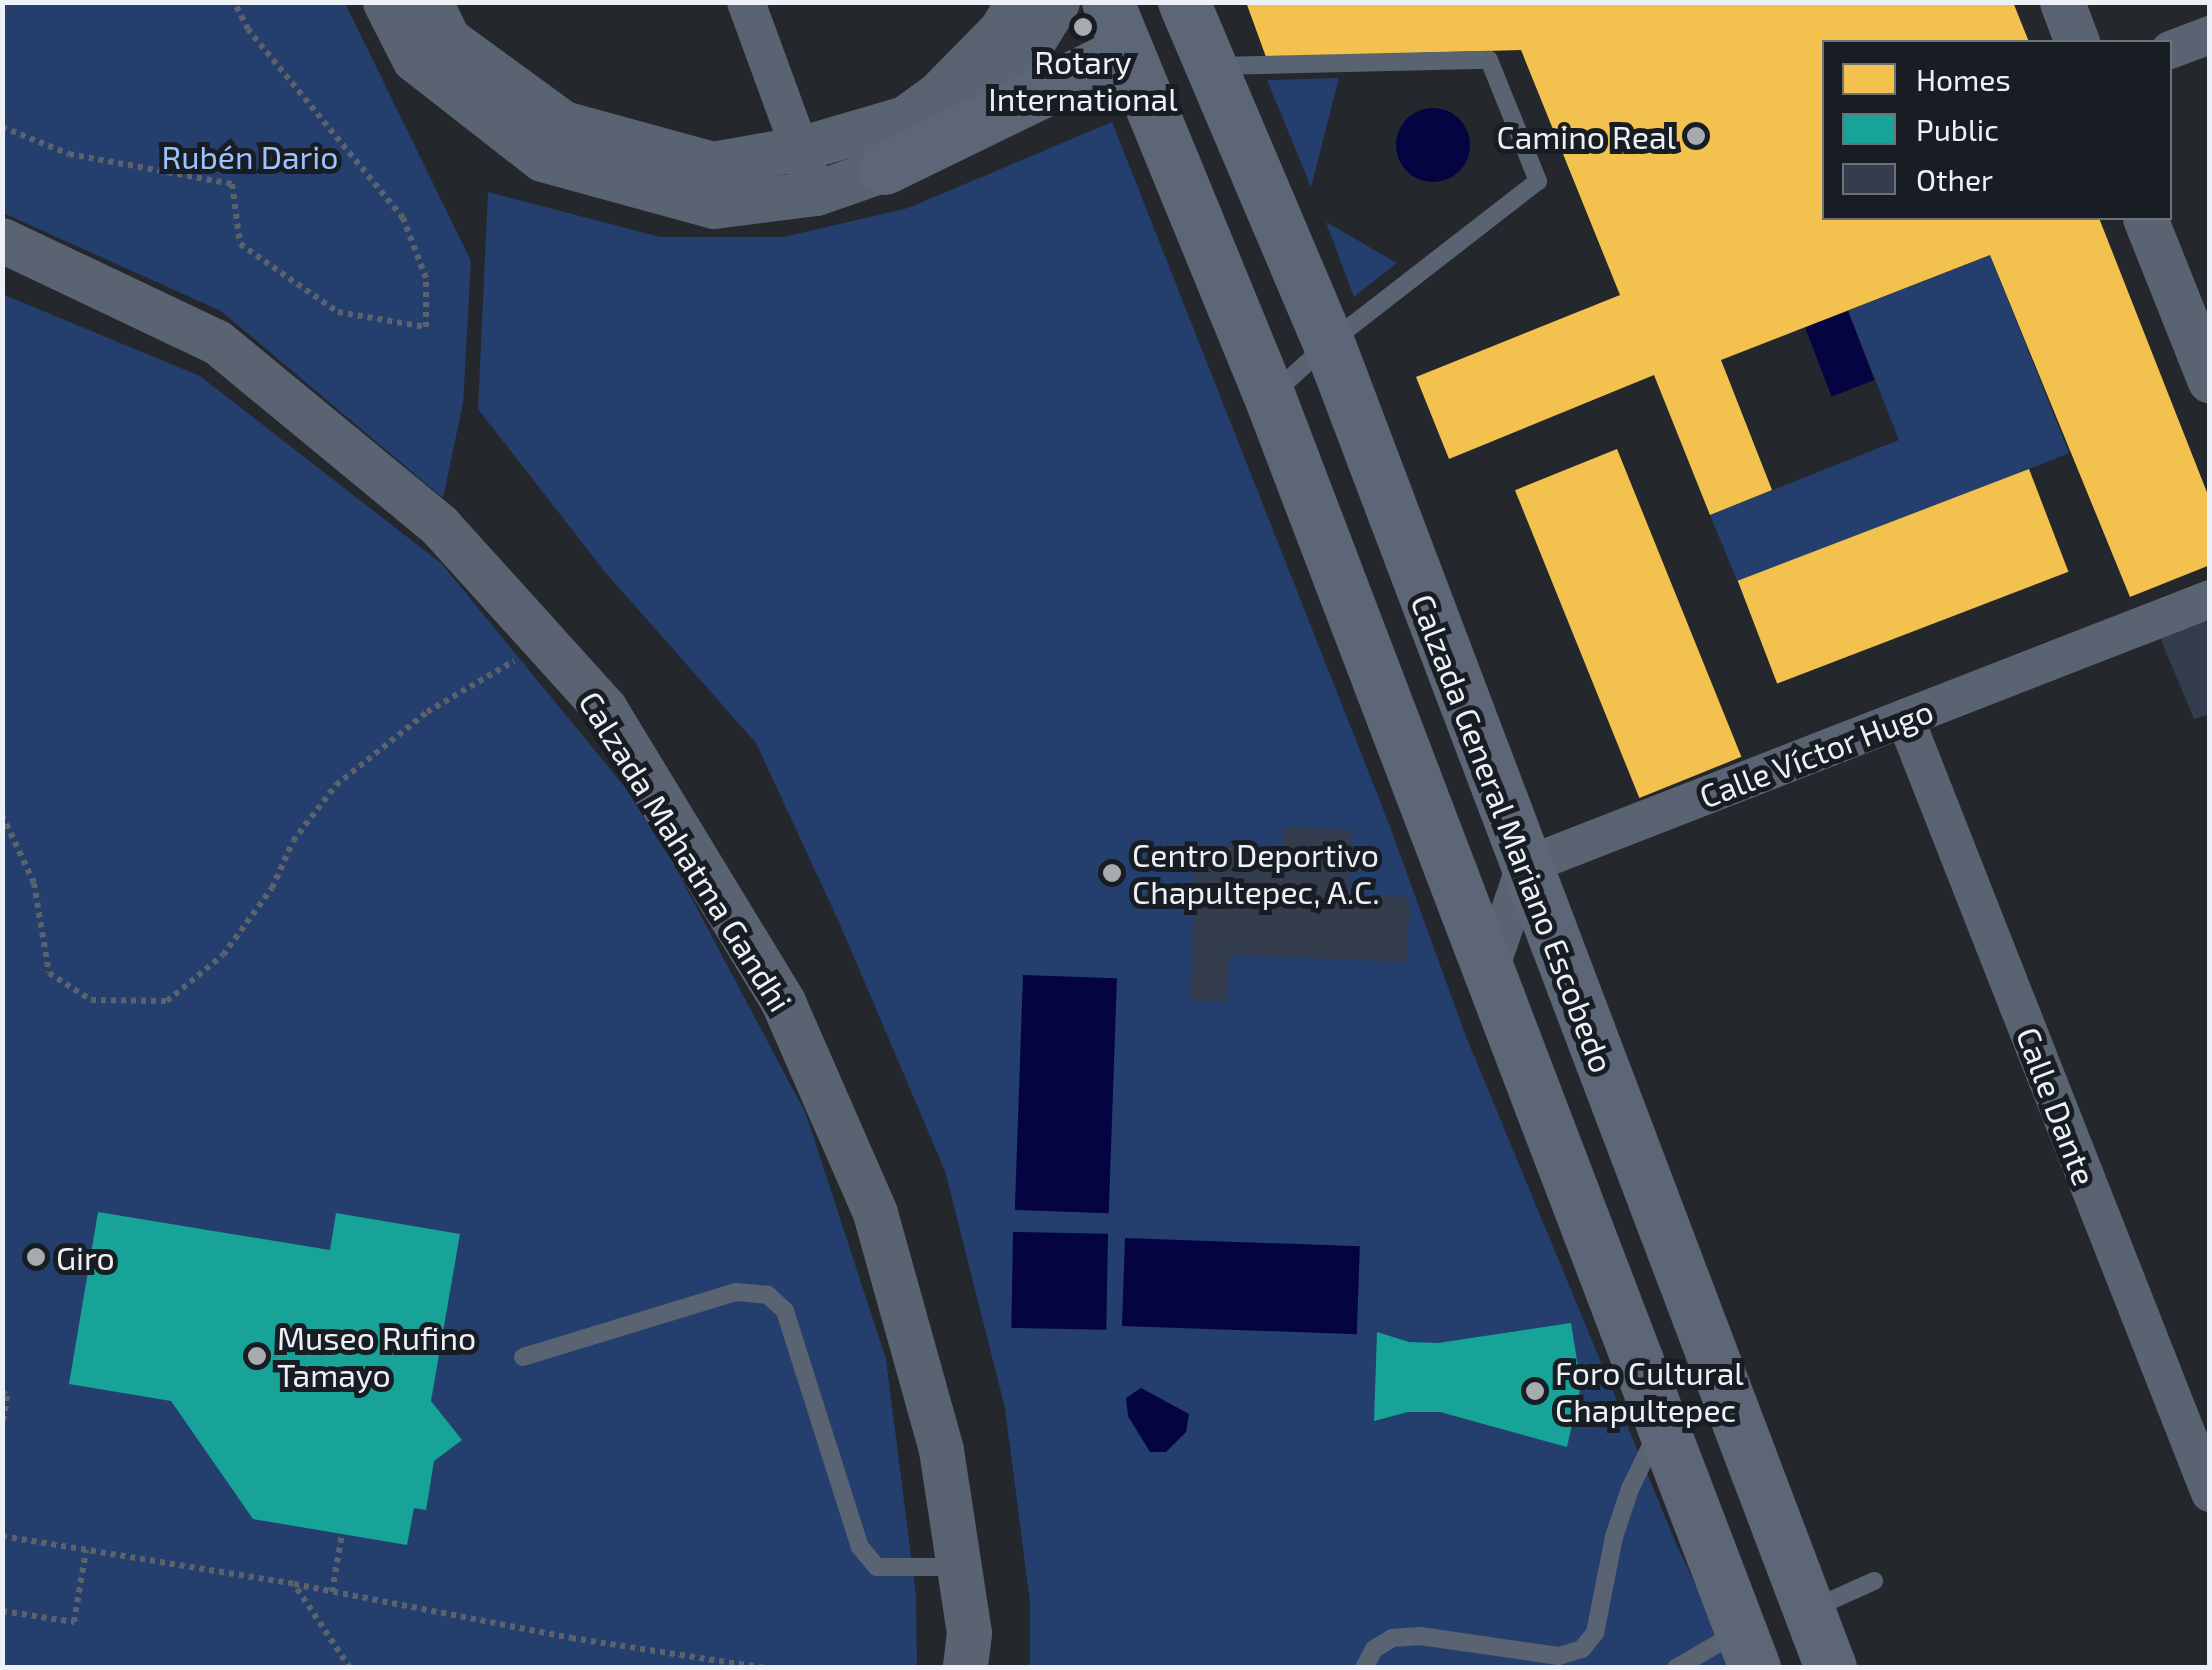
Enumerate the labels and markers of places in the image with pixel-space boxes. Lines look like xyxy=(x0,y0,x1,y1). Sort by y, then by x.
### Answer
marker: Rotary International xyxy=(1072,16,1094,38)
place label: Rotary International xyxy=(988,43,1178,118)
place label: Camino Real xyxy=(1496,117,1676,155)
marker: Camino Real xyxy=(1685,125,1707,147)
place label: Centro Deportivo Chapultepec, A.C. xyxy=(1132,836,1380,911)
marker: Centro Deportivo Chapultepec, A.C. xyxy=(1101,862,1123,884)
place label: Giro xyxy=(56,1238,115,1276)
marker: Giro xyxy=(25,1246,47,1268)
place label: Museo Rufino Tamayo xyxy=(277,1319,476,1394)
marker: Museo Rufino Tamayo xyxy=(246,1345,268,1367)
place label: Foro Cultural Chapultepec xyxy=(1555,1354,1744,1429)
marker: Foro Cultural Chapultepec xyxy=(1524,1380,1546,1402)

